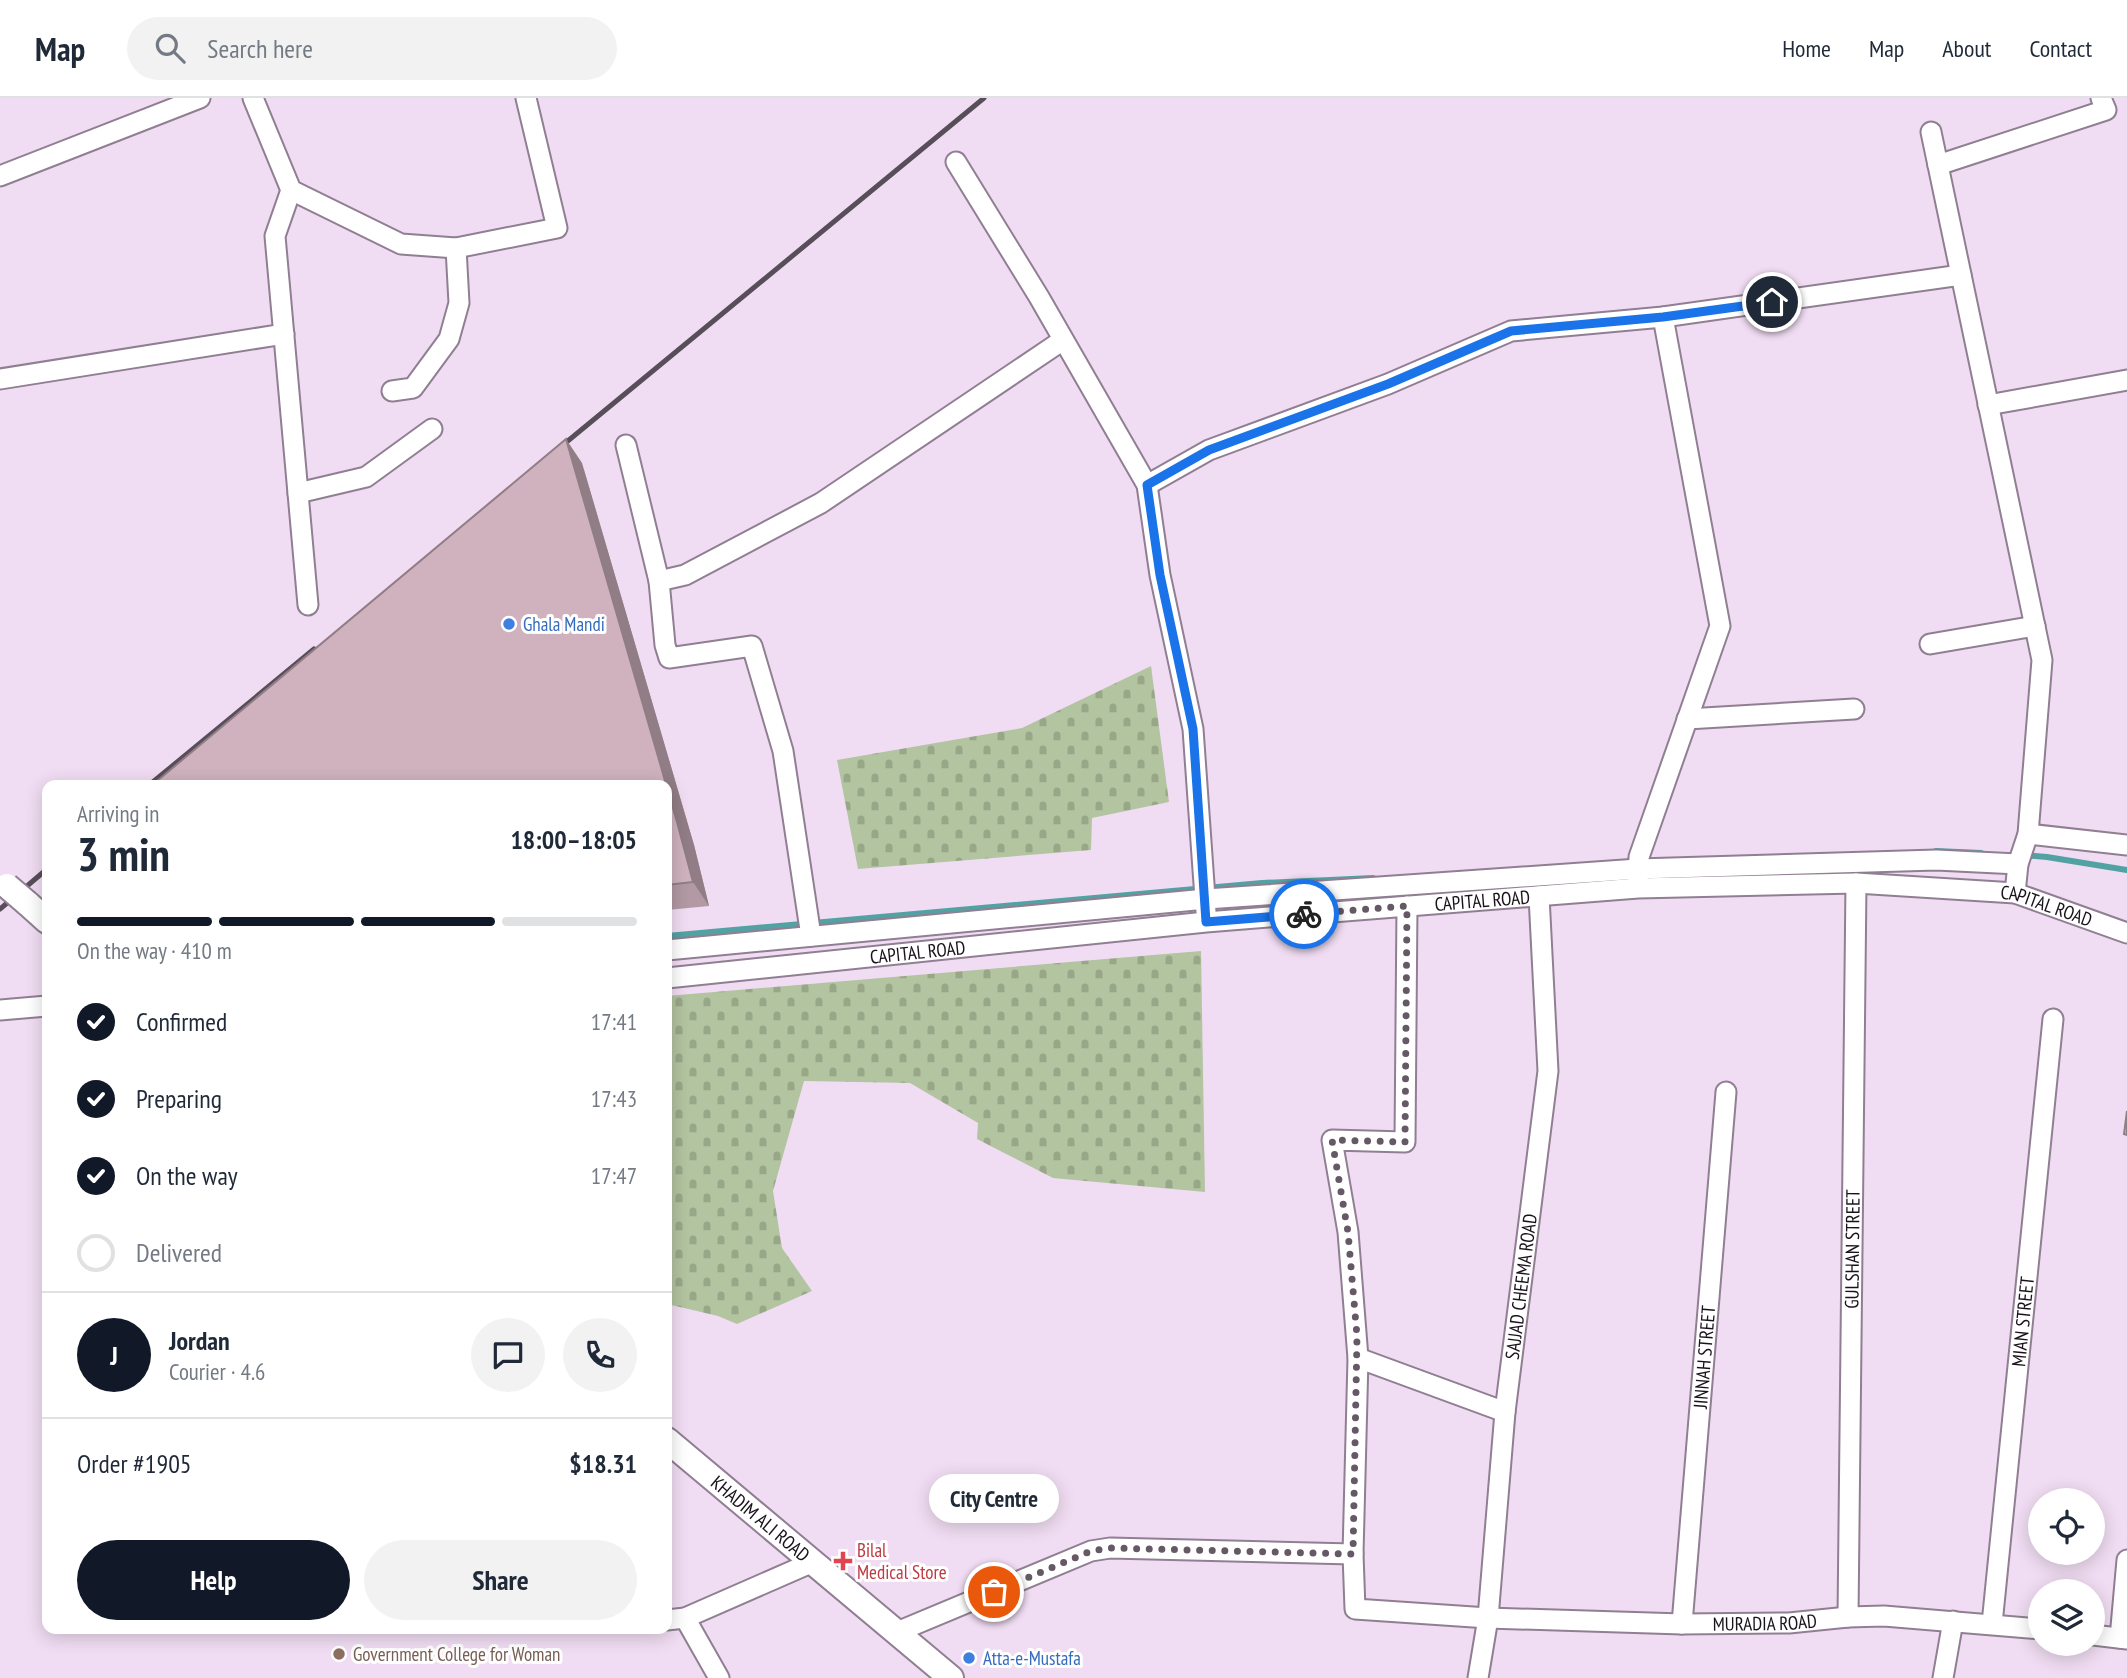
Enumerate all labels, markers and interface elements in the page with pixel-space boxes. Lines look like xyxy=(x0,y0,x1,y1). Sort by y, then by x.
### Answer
search box xyxy=(127,17,617,80)
text: Map xyxy=(35,27,85,70)
icon: search xyxy=(151,29,189,67)
text: Search here xyxy=(207,32,313,65)
text: Home xyxy=(1782,33,1831,64)
text: Map xyxy=(1869,33,1904,64)
text: About xyxy=(1942,33,1991,64)
text: Contact xyxy=(2029,33,2092,64)
pin xyxy=(1742,272,1802,332)
icon: home xyxy=(1753,283,1791,321)
place label: Ghala Mandi xyxy=(523,612,605,636)
marker: Ghala Mandi xyxy=(501,616,517,632)
text: Arriving in xyxy=(77,799,159,828)
text: 18:00–18:05 xyxy=(510,823,637,856)
text: 3 min xyxy=(77,824,170,884)
courier xyxy=(1269,879,1339,949)
street label: CAPITAL ROAD xyxy=(2000,880,2096,932)
street label: CAPITAL ROAD xyxy=(1434,885,1531,916)
icon: bike xyxy=(1285,895,1323,933)
street label: CAPITAL ROAD xyxy=(869,935,966,969)
text: On the way · 410 m xyxy=(77,936,232,965)
icon: check xyxy=(77,1003,115,1041)
text: Confirmed xyxy=(136,1005,227,1038)
text: 17:41 xyxy=(591,1007,637,1036)
icon: check xyxy=(77,1080,115,1118)
text: Preparing xyxy=(136,1082,222,1115)
text: 17:43 xyxy=(591,1084,637,1113)
icon: check xyxy=(77,1157,115,1195)
text: On the way xyxy=(136,1159,238,1192)
text: 17:47 xyxy=(591,1161,637,1190)
street label: GULSHAN STREET xyxy=(1839,1189,1865,1309)
street label: SAJJAD CHEEMA ROAD xyxy=(1500,1212,1542,1361)
text: Delivered xyxy=(136,1236,222,1269)
street label: MIAN STREET xyxy=(2006,1275,2039,1368)
street label: JINNAH STREET xyxy=(1688,1304,1720,1410)
button: chat xyxy=(471,1318,545,1392)
button: phone xyxy=(563,1318,637,1392)
text: Jordan xyxy=(169,1324,230,1357)
text: J xyxy=(110,1339,118,1372)
text: Courier · 4.6 xyxy=(169,1357,265,1386)
text: Order #1905 xyxy=(77,1447,192,1480)
text: $18.31 xyxy=(569,1447,637,1480)
street label: KHADIM ALI ROAD xyxy=(706,1470,815,1567)
callout: City Centre xyxy=(929,1473,1059,1522)
text: City Centre xyxy=(950,1484,1038,1513)
map controls xyxy=(2028,1488,2105,1656)
button: locate xyxy=(2028,1488,2105,1565)
place label: Bilal Medical Store xyxy=(857,1538,947,1584)
button: Help xyxy=(77,1540,350,1620)
button: Share xyxy=(364,1540,637,1620)
marker: Bilal Medical Store xyxy=(835,1553,851,1569)
pin xyxy=(964,1562,1024,1622)
icon: bag xyxy=(975,1573,1013,1611)
button: layers xyxy=(2028,1579,2105,1656)
street label: MURADIA ROAD xyxy=(1712,1608,1818,1636)
place label: Government College for Woman xyxy=(353,1642,560,1666)
marker: Government College for Woman xyxy=(331,1646,347,1662)
place label: Atta-e-Mustafa xyxy=(983,1646,1081,1670)
marker: Atta-e-Mustafa xyxy=(961,1650,977,1666)

